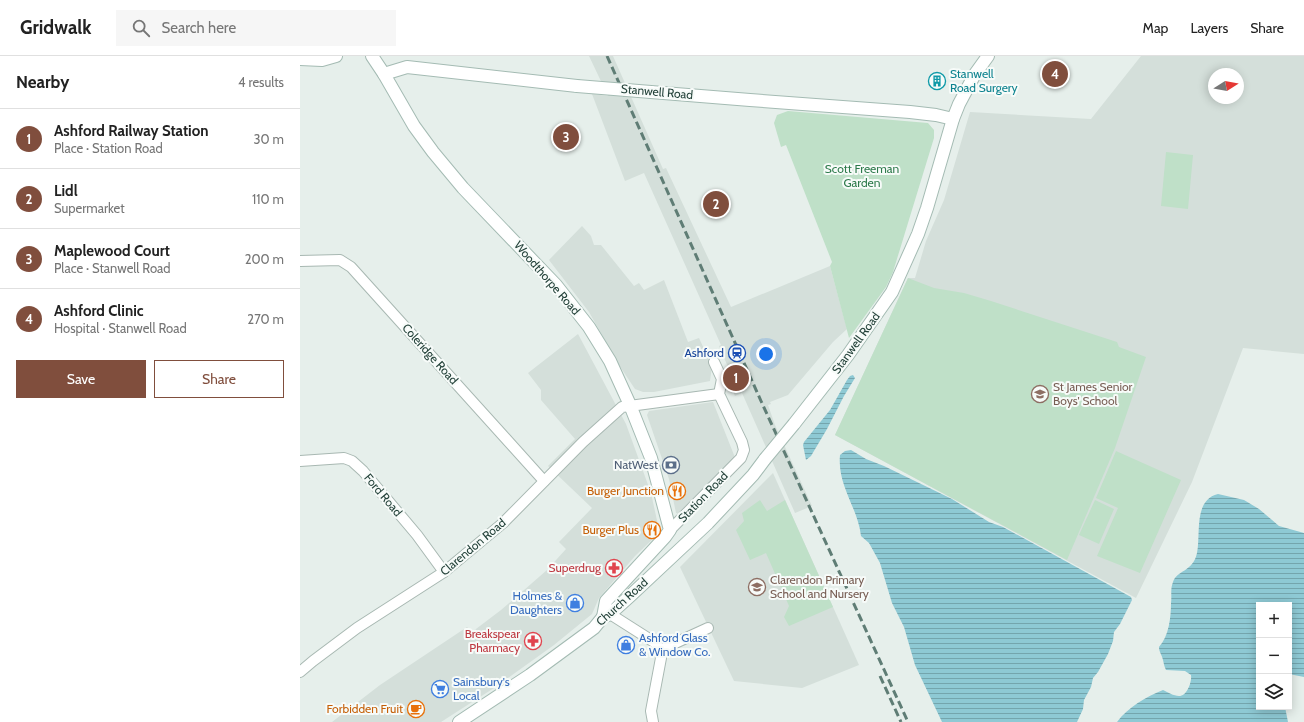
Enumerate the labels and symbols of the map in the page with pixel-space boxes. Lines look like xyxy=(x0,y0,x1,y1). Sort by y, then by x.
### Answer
pin: 4 xyxy=(1042,59,1068,89)
place label: Stanwell Road Surgery xyxy=(950,66,1018,95)
north arrow xyxy=(1208,68,1244,104)
building icon: Stanwell Road Surgery xyxy=(927,71,947,91)
street label: Stanwell Road xyxy=(620,81,694,102)
pin: 3 xyxy=(553,122,579,152)
park label: Scott Freeman Garden xyxy=(825,161,899,190)
pin: 2 xyxy=(703,189,729,219)
street label: Woodthorpe Road xyxy=(511,238,584,318)
street label: Stanwell Road xyxy=(828,309,883,376)
street label: Coleridge Road xyxy=(399,320,462,387)
station icon: Ashford xyxy=(727,343,747,363)
your location xyxy=(756,344,776,364)
place label: Ashford xyxy=(684,345,724,360)
pin: 1 xyxy=(723,363,749,393)
place label: St James Senior Boys' School xyxy=(1053,379,1133,408)
school or university icon: St James Senior Boys' School xyxy=(1030,384,1050,404)
bank icon: NatWest xyxy=(661,455,681,475)
place label: NatWest xyxy=(614,457,658,472)
street label: Station Road xyxy=(675,468,731,525)
street label: Ford Road xyxy=(361,470,406,519)
restaurant icon: Burger Junction xyxy=(667,481,687,501)
place label: Burger Junction xyxy=(587,483,664,498)
street label: Clarendon Road xyxy=(437,515,509,578)
restaurant icon: Burger Plus xyxy=(642,520,662,540)
place label: Burger Plus xyxy=(582,522,639,537)
pharmacy icon: Superdrug xyxy=(604,558,624,578)
place label: Superdrug xyxy=(549,560,602,575)
place label: Clarendon Primary School and Nursery xyxy=(770,572,869,601)
street label: Church Road xyxy=(593,574,651,629)
school or university icon: Clarendon Primary School and Nursery xyxy=(747,577,767,597)
place label: Holmes & Daughters xyxy=(510,588,563,617)
shop icon: Holmes & Daughters xyxy=(565,593,585,613)
place label: Breakspear Pharmacy xyxy=(465,626,520,655)
place label: Ashford Glass & Window Co. xyxy=(639,630,711,659)
pharmacy icon: Breakspear Pharmacy xyxy=(523,631,543,651)
shop icon: Ashford Glass & Window Co. xyxy=(616,635,636,655)
place label: Sainsbury's Local xyxy=(453,674,510,703)
supermarket icon: Sainsbury's Local xyxy=(430,679,450,699)
cafe icon: Forbidden Fruit xyxy=(406,699,426,719)
place label: Forbidden Fruit xyxy=(326,701,403,716)

